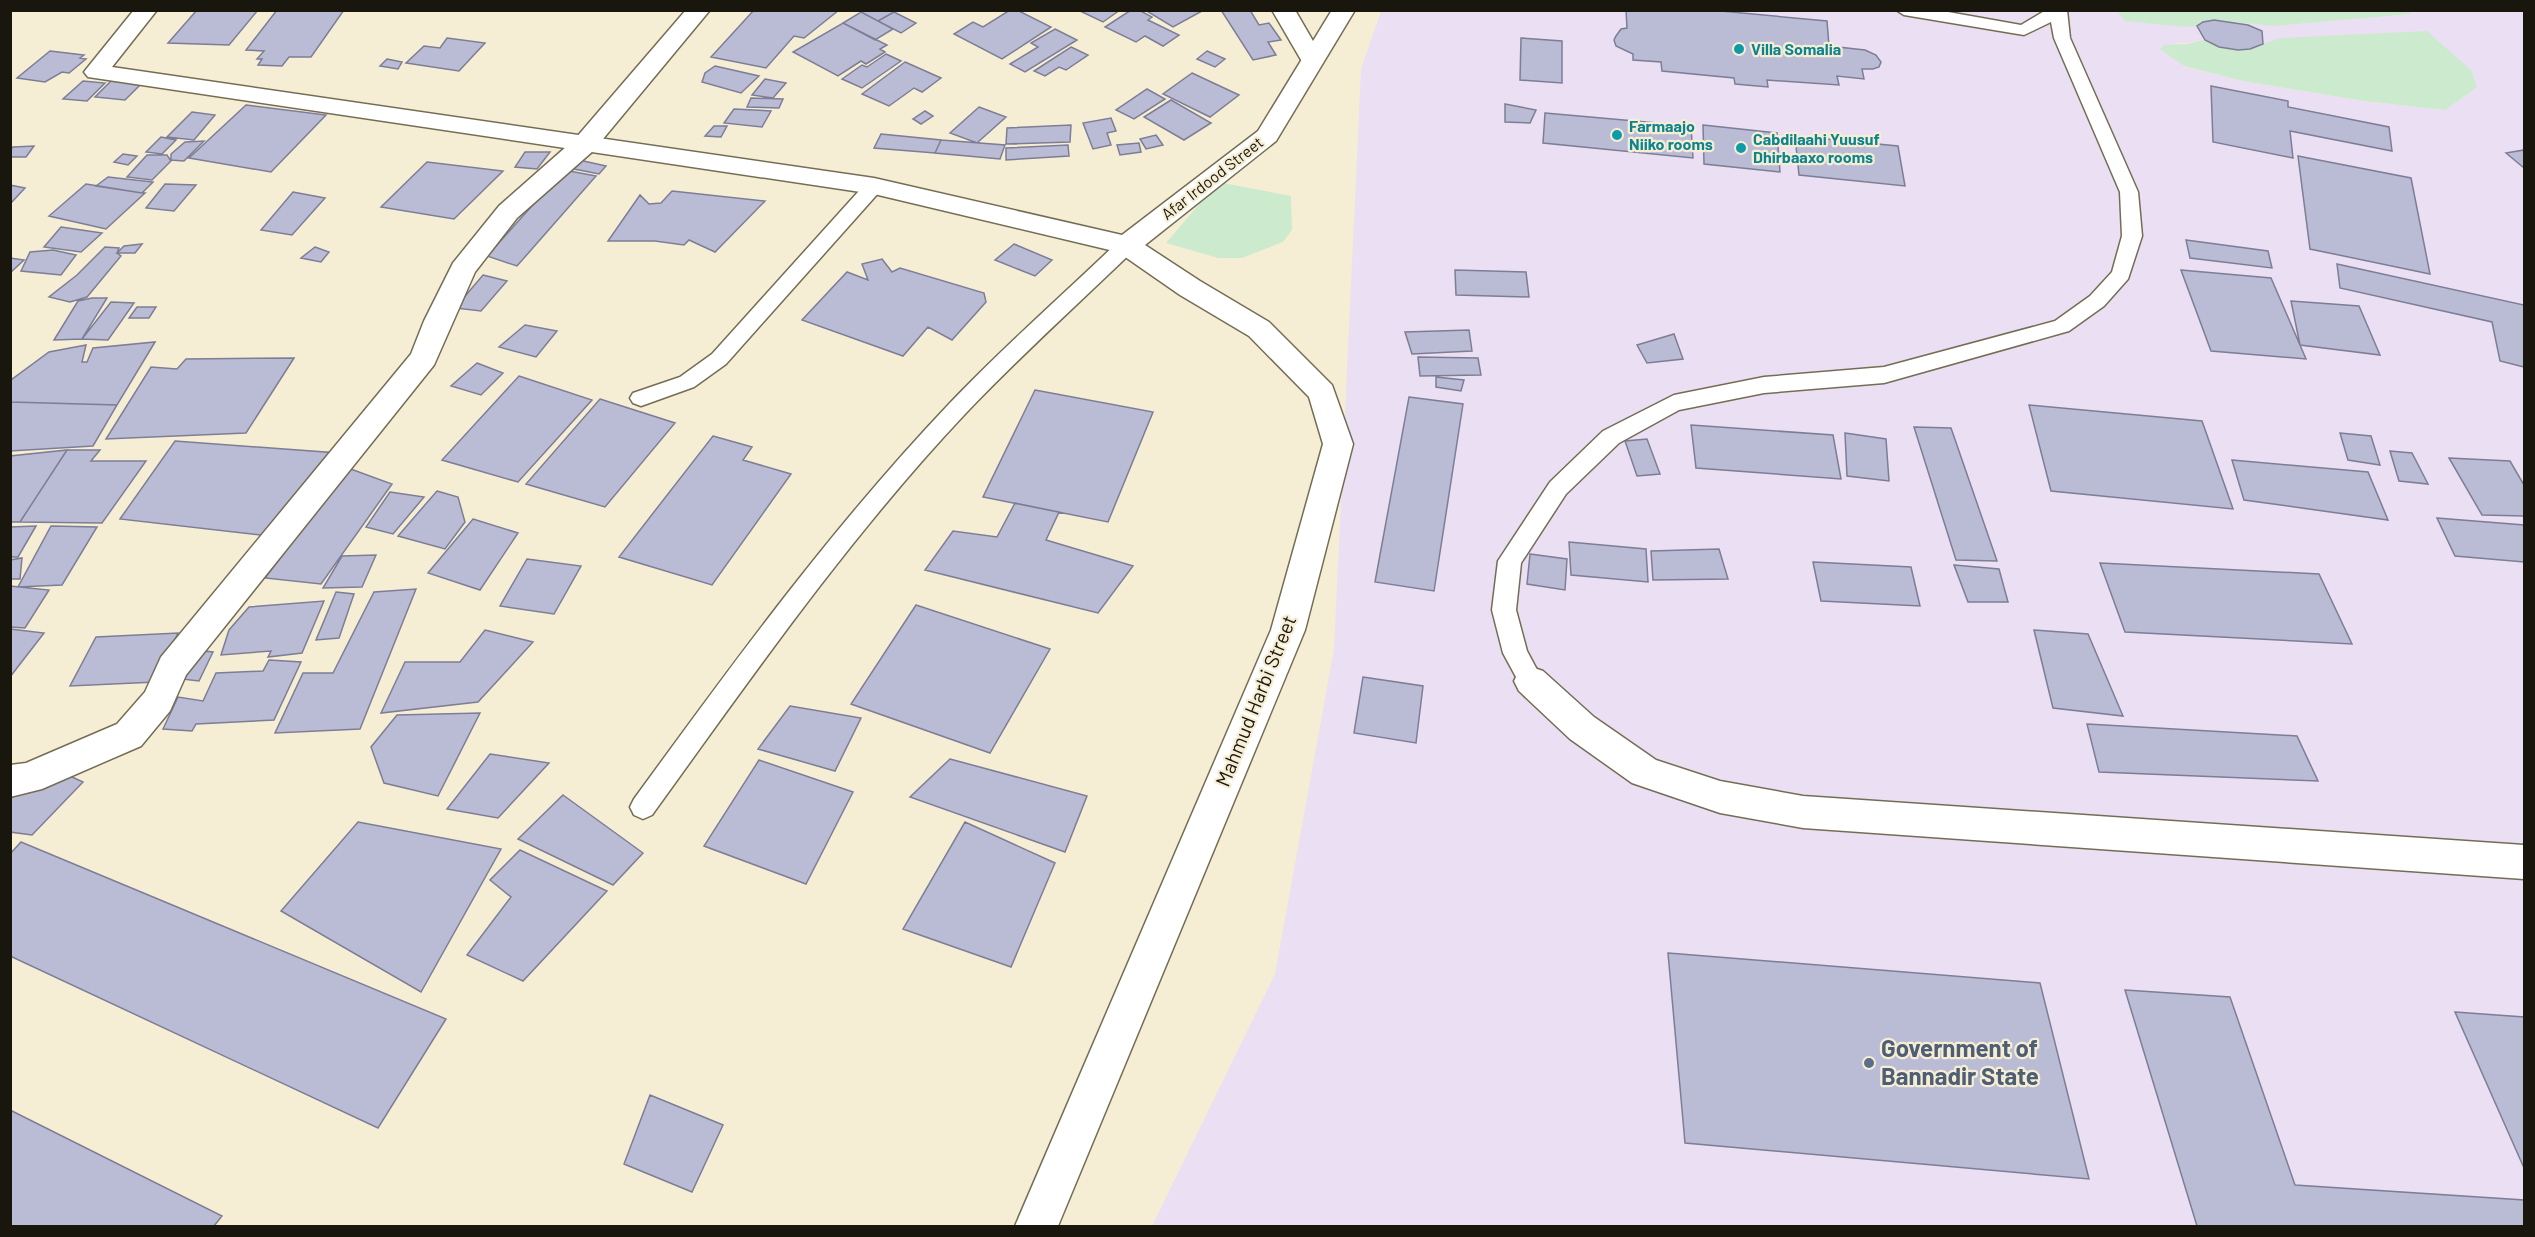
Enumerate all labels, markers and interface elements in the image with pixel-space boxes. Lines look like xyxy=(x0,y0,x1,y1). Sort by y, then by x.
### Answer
place label: Villa Somalia xyxy=(1751,39,1841,58)
marker: Villa Somalia xyxy=(1732,42,1746,56)
place label: Farmaajo Niiko rooms xyxy=(1629,116,1713,153)
marker: Farmaajo Niiko rooms xyxy=(1610,128,1624,142)
place label: Cabdilaahi Yuusuf Dhirbaaxo rooms xyxy=(1753,129,1880,166)
street label: Afar Irdood Street xyxy=(1157,132,1266,223)
marker: Cabdilaahi Yuusuf Dhirbaaxo rooms xyxy=(1734,141,1748,155)
street label: Mahmud Harbi Street xyxy=(1210,611,1300,790)
place label: Government of Bannadir State xyxy=(1881,1033,2039,1090)
marker: Government of Bannadir State xyxy=(1862,1056,1876,1070)

